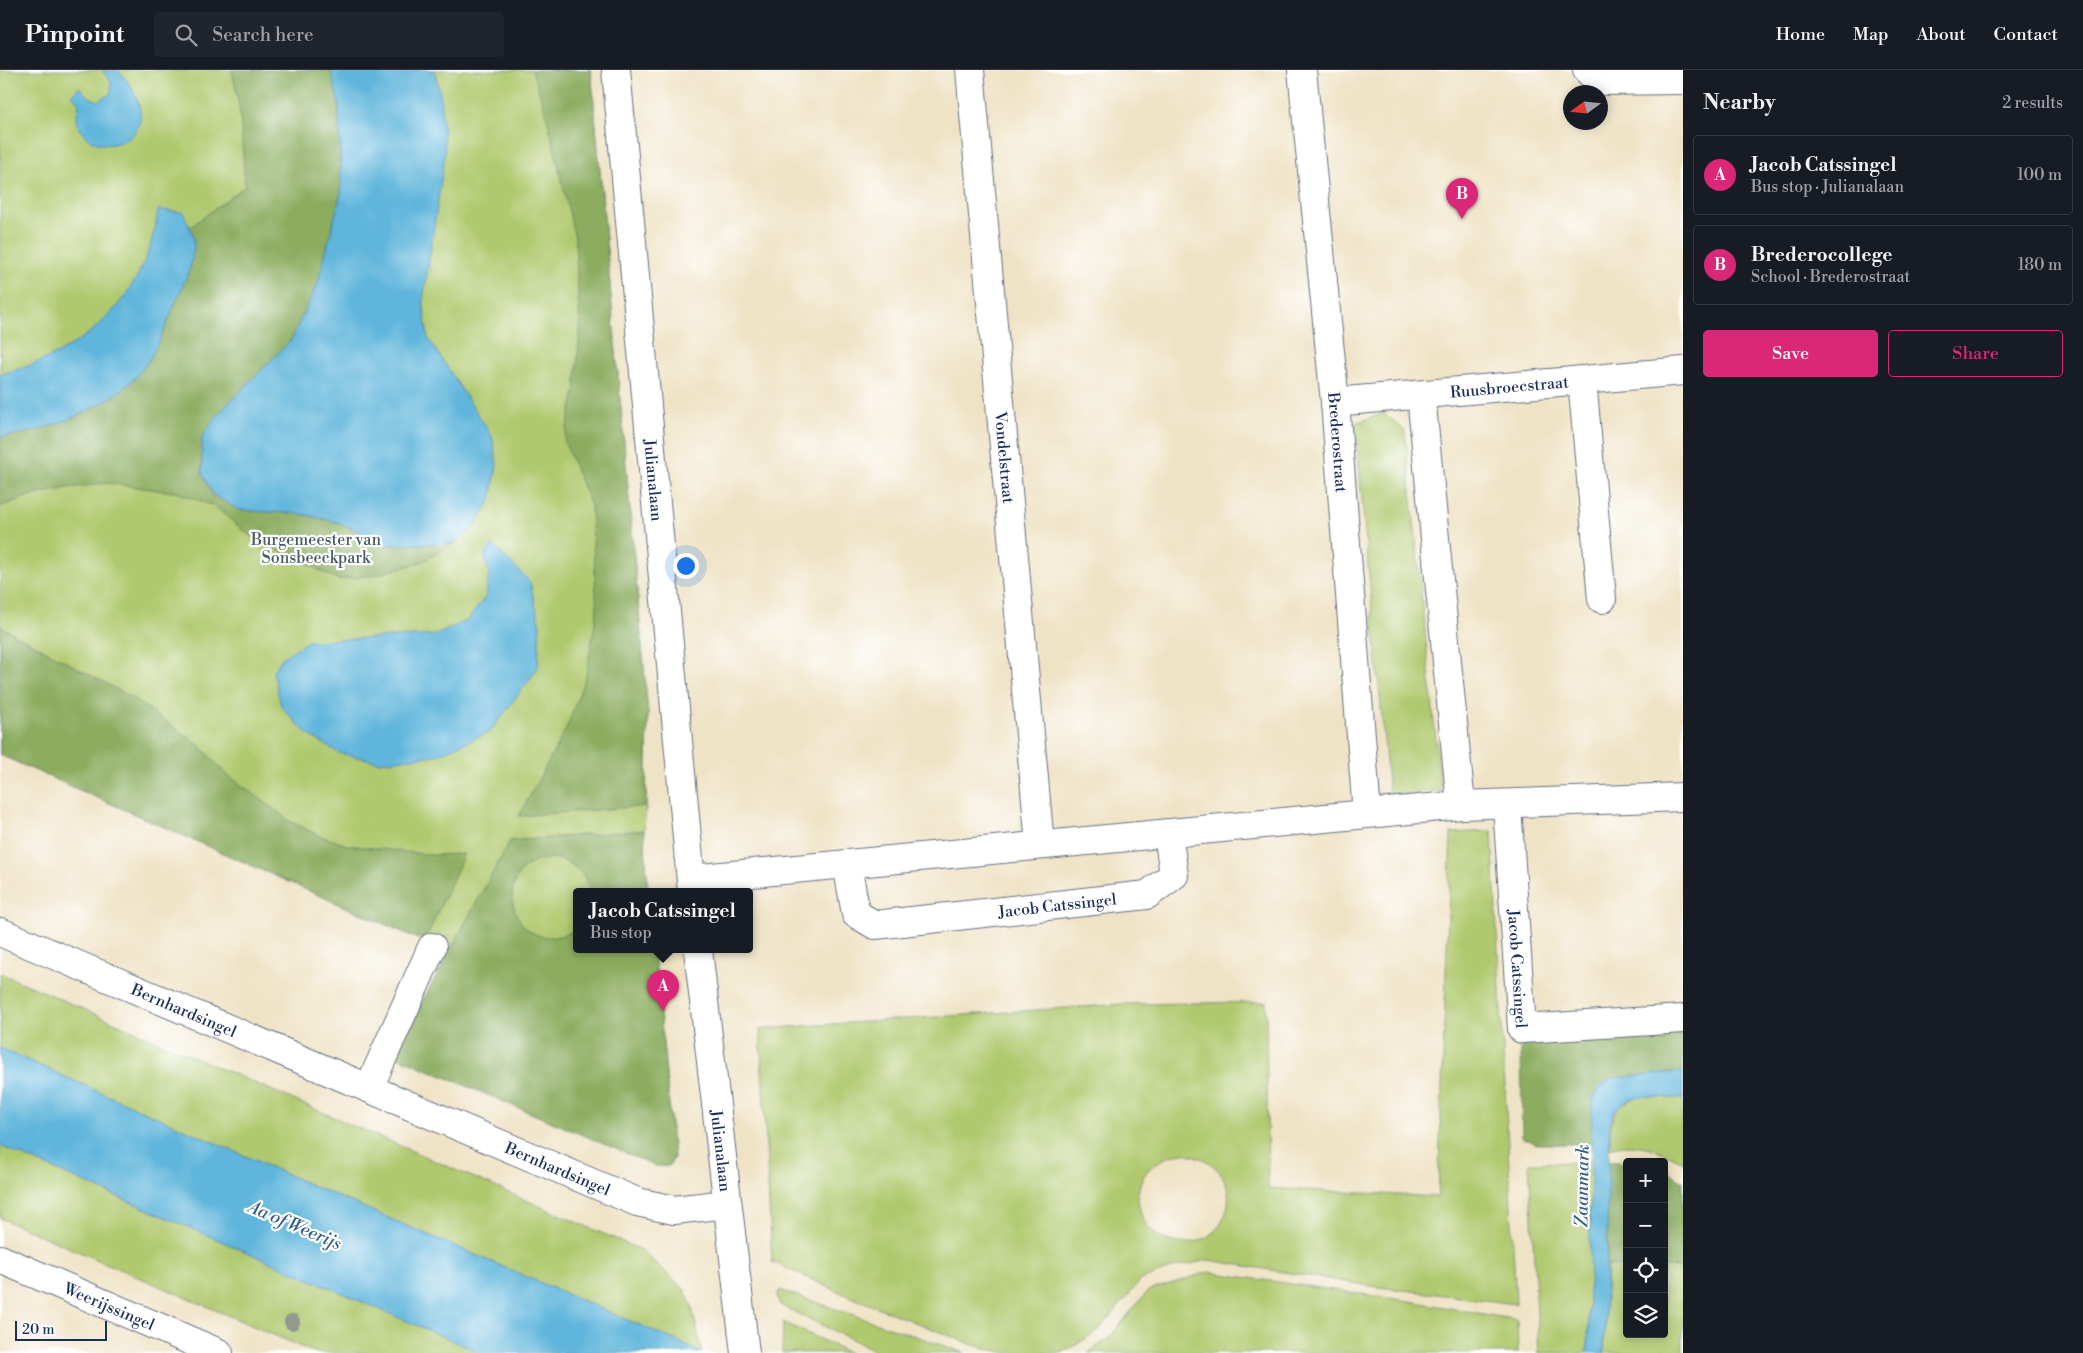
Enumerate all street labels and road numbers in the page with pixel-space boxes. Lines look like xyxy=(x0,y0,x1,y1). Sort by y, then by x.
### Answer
street label: Ruusbroecstraat xyxy=(1449,372,1570,403)
street label: Brederostraat xyxy=(1323,390,1351,494)
street label: Vondelstraat xyxy=(990,410,1018,505)
street label: Julianalaan xyxy=(639,437,667,523)
street label: Jacob Catssingel xyxy=(996,889,1118,922)
street label: Jacob Catssingel xyxy=(1503,908,1531,1029)
street label: Bernhardsingel xyxy=(127,979,240,1042)
street label: Julianalaan xyxy=(706,1108,735,1193)
street label: Bernhardsingel xyxy=(501,1138,613,1201)
street label: Weerijssingel xyxy=(60,1278,158,1335)

